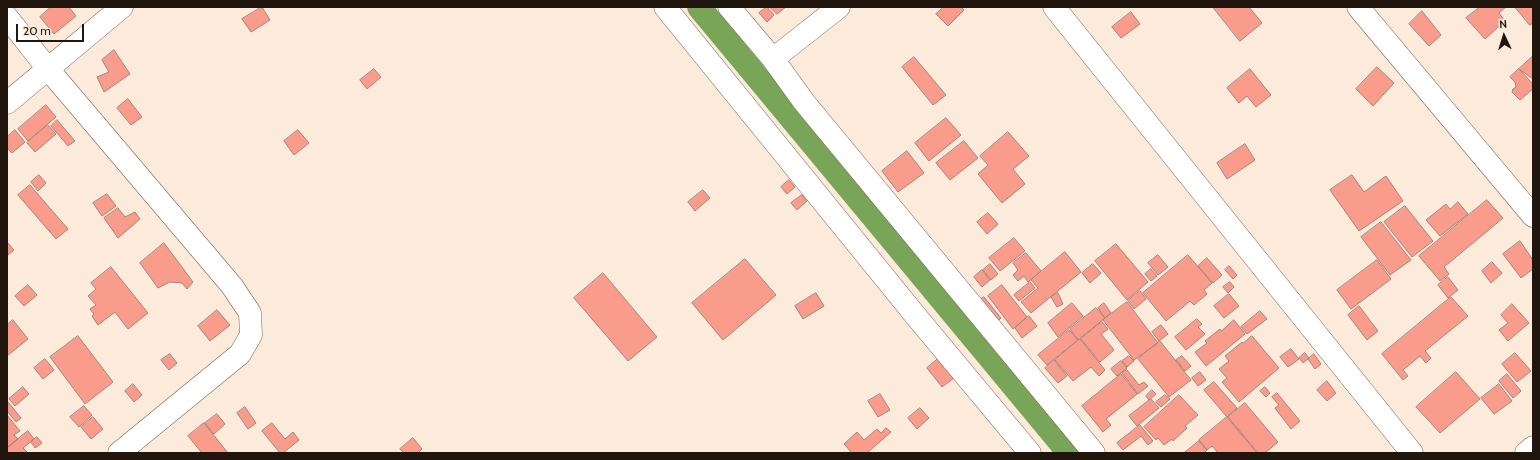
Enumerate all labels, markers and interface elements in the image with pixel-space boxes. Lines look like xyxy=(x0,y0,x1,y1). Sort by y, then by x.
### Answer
scale bar xyxy=(18,16,86,42)
north arrow xyxy=(1484,16,1524,56)
text: N xyxy=(1499,17,1508,31)
text: 20 m xyxy=(23,23,51,38)

